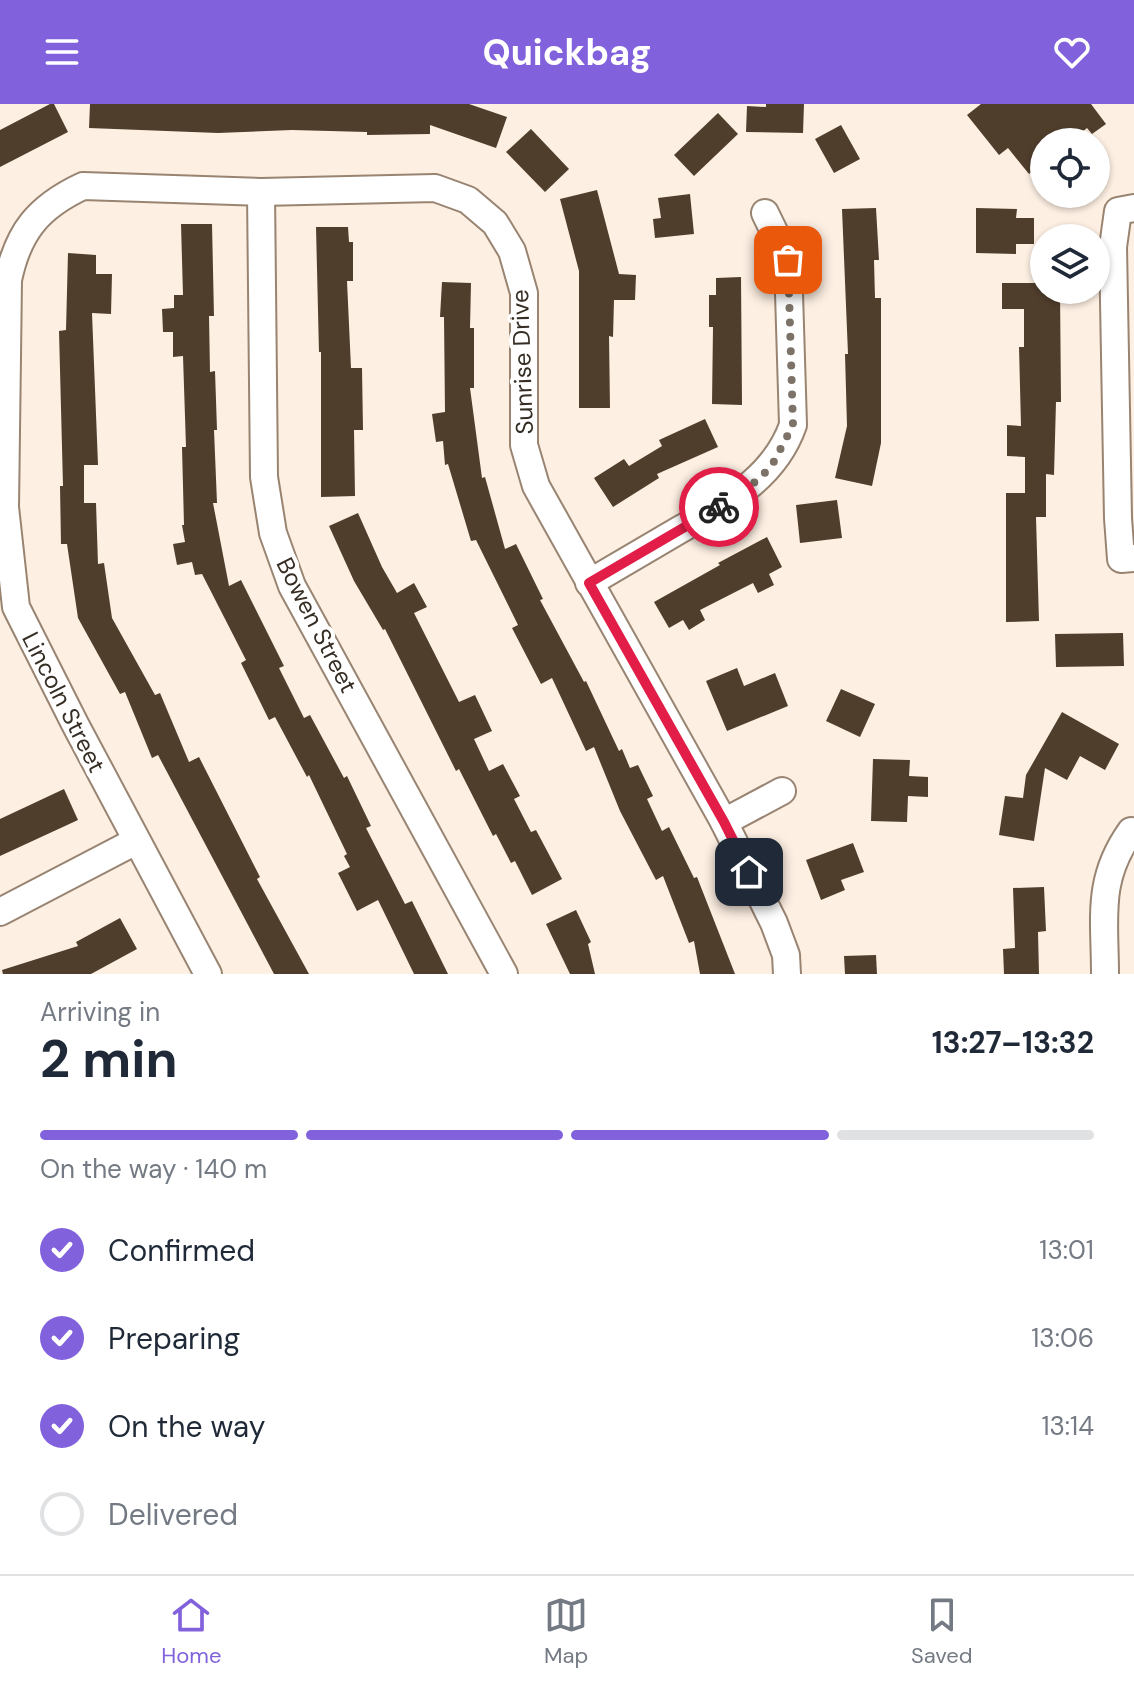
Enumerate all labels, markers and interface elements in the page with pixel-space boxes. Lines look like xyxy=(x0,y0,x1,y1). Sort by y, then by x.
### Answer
text: Quickbag xyxy=(482,29,652,76)
icon: menu xyxy=(40,30,84,74)
icon: heart xyxy=(1050,30,1094,74)
map controls xyxy=(1030,128,1110,304)
button: locate xyxy=(1030,128,1110,208)
button: layers xyxy=(1030,224,1110,304)
pin xyxy=(754,226,822,294)
icon: bag xyxy=(766,238,810,282)
street label: Sunrise Drive xyxy=(504,289,540,435)
courier xyxy=(679,467,759,547)
icon: bike xyxy=(697,485,741,529)
street label: Bowen Street xyxy=(270,552,364,698)
street label: Lincoln Street xyxy=(15,627,113,777)
pin xyxy=(715,838,783,906)
icon: home xyxy=(727,850,771,894)
text: Arriving in xyxy=(40,995,160,1029)
text: 13:27–13:32 xyxy=(932,1023,1094,1062)
text: 2 min xyxy=(40,1025,178,1093)
text: On the way · 140 m xyxy=(40,1152,267,1186)
icon: check xyxy=(40,1228,84,1272)
text: Confirmed xyxy=(108,1231,255,1270)
text: 13:01 xyxy=(1039,1233,1094,1267)
icon: check xyxy=(40,1316,84,1360)
text: Preparing xyxy=(108,1319,240,1358)
text: 13:06 xyxy=(1031,1321,1094,1355)
icon: check xyxy=(40,1404,84,1448)
text: On the way xyxy=(108,1407,265,1446)
text: 13:14 xyxy=(1041,1409,1094,1443)
text: Delivered xyxy=(108,1495,238,1534)
tab: Home xyxy=(161,1593,221,1670)
tab: Map xyxy=(544,1593,588,1670)
tab: Saved xyxy=(911,1593,973,1670)

